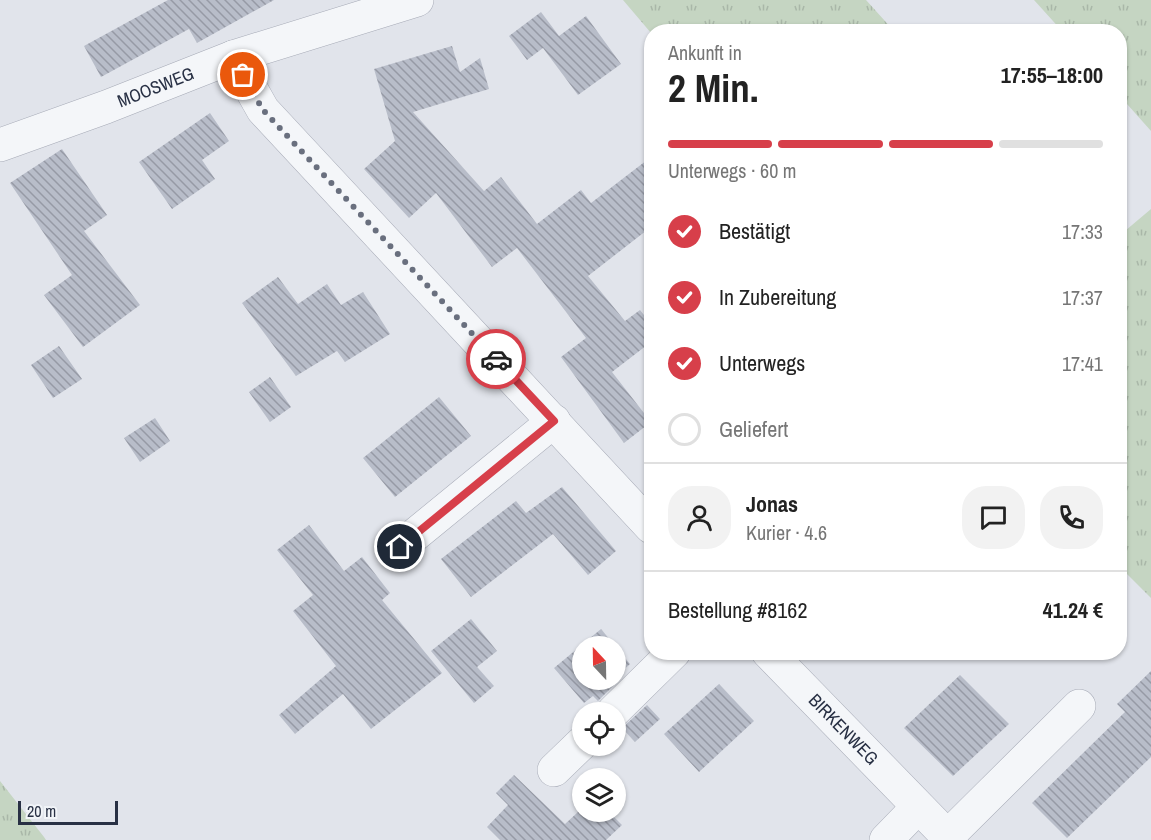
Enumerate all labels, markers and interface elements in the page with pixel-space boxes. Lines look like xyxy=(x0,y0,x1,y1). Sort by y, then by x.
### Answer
text: Ankunft in xyxy=(668,39,742,66)
pin xyxy=(217,49,268,100)
icon: bag xyxy=(226,58,259,91)
text: 17:55–18:00 xyxy=(1001,60,1103,90)
street label: MOOSWEG xyxy=(114,61,197,113)
text: 2 Min. xyxy=(668,62,759,114)
text: Unterwegs · 60 m xyxy=(668,157,797,184)
icon: check xyxy=(668,215,701,248)
text: Bestätigt xyxy=(719,216,790,246)
text: 17:33 xyxy=(1062,218,1103,245)
icon: check xyxy=(668,281,701,314)
text: In Zubereitung xyxy=(719,282,836,312)
text: 17:37 xyxy=(1062,284,1103,311)
courier xyxy=(466,329,526,389)
icon: car xyxy=(480,343,513,376)
icon: check xyxy=(668,347,701,380)
text: Unterwegs xyxy=(719,348,805,378)
text: 17:41 xyxy=(1062,350,1103,377)
text: Geliefert xyxy=(719,414,788,444)
button: person xyxy=(668,486,731,549)
button: chat xyxy=(962,486,1025,549)
button: phone xyxy=(1040,486,1103,549)
text: Jonas xyxy=(746,489,798,519)
text: Kurier · 4.6 xyxy=(746,519,827,546)
pin xyxy=(374,521,425,572)
icon: home xyxy=(383,530,416,563)
text: Bestellung #8162 xyxy=(668,595,807,625)
text: 41.24 € xyxy=(1043,595,1103,625)
north arrow xyxy=(572,636,626,690)
map controls xyxy=(572,636,626,822)
street label: BIRKENWEG xyxy=(803,688,884,770)
button: locate xyxy=(572,702,626,756)
button: layers xyxy=(572,768,626,822)
scale bar xyxy=(18,798,118,826)
text: 20 m xyxy=(27,800,56,822)

